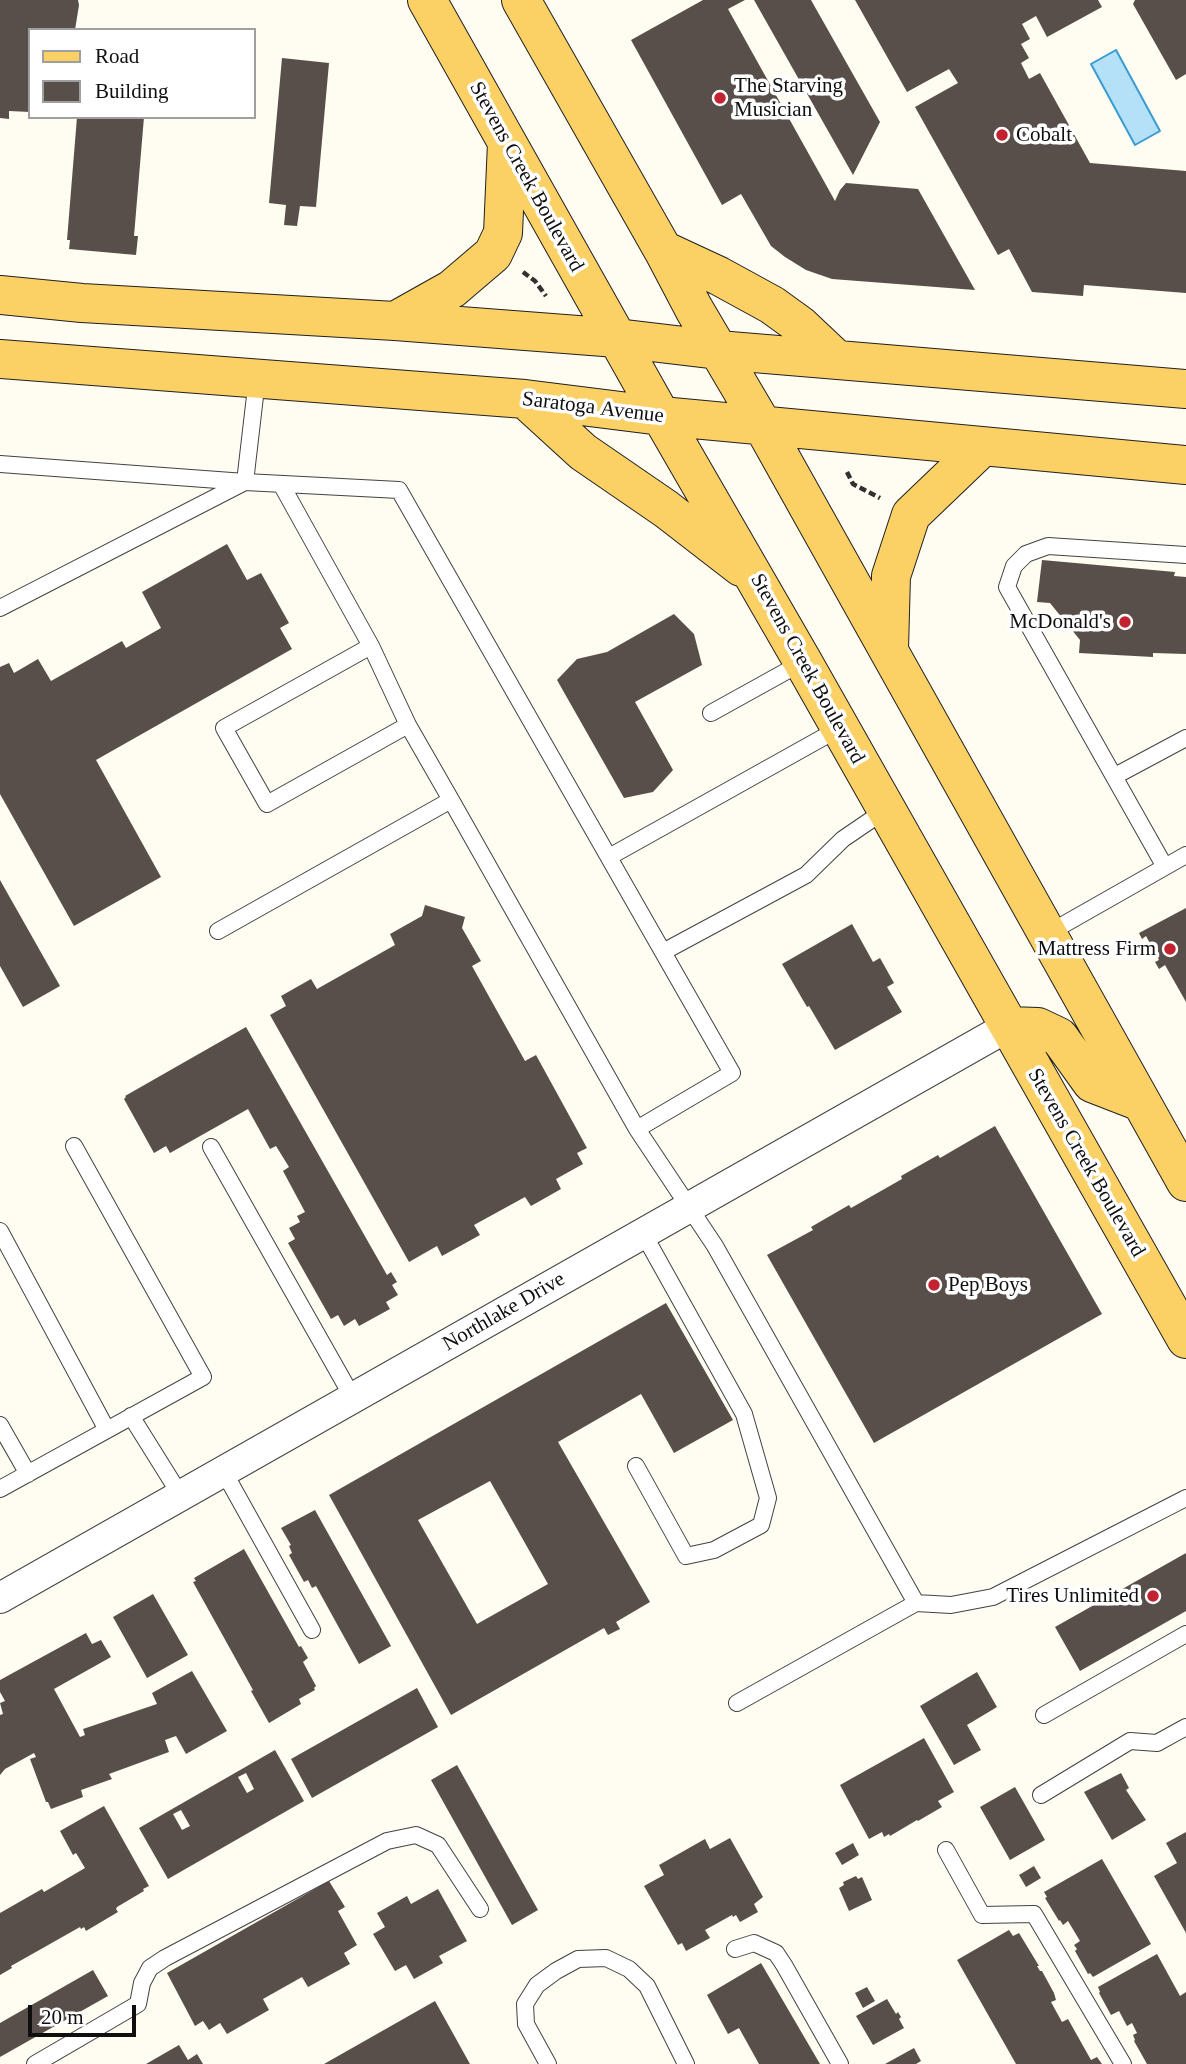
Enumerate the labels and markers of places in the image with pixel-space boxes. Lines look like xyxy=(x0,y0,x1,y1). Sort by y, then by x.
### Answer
place label: The Starving Musician xyxy=(734,73,843,123)
marker: The Starving Musician xyxy=(712,90,728,106)
place label: Cobalt xyxy=(1016,122,1072,148)
marker: Cobalt xyxy=(994,127,1010,143)
place label: McDonald's xyxy=(1009,609,1111,635)
marker: McDonald's xyxy=(1117,614,1133,630)
place label: Mattress Firm xyxy=(1038,936,1156,962)
marker: Mattress Firm xyxy=(1162,941,1178,957)
place label: Pep Boys xyxy=(948,1272,1028,1298)
marker: Pep Boys xyxy=(926,1277,942,1293)
place label: Tires Unlimited xyxy=(1006,1583,1139,1609)
marker: Tires Unlimited xyxy=(1145,1588,1161,1604)

